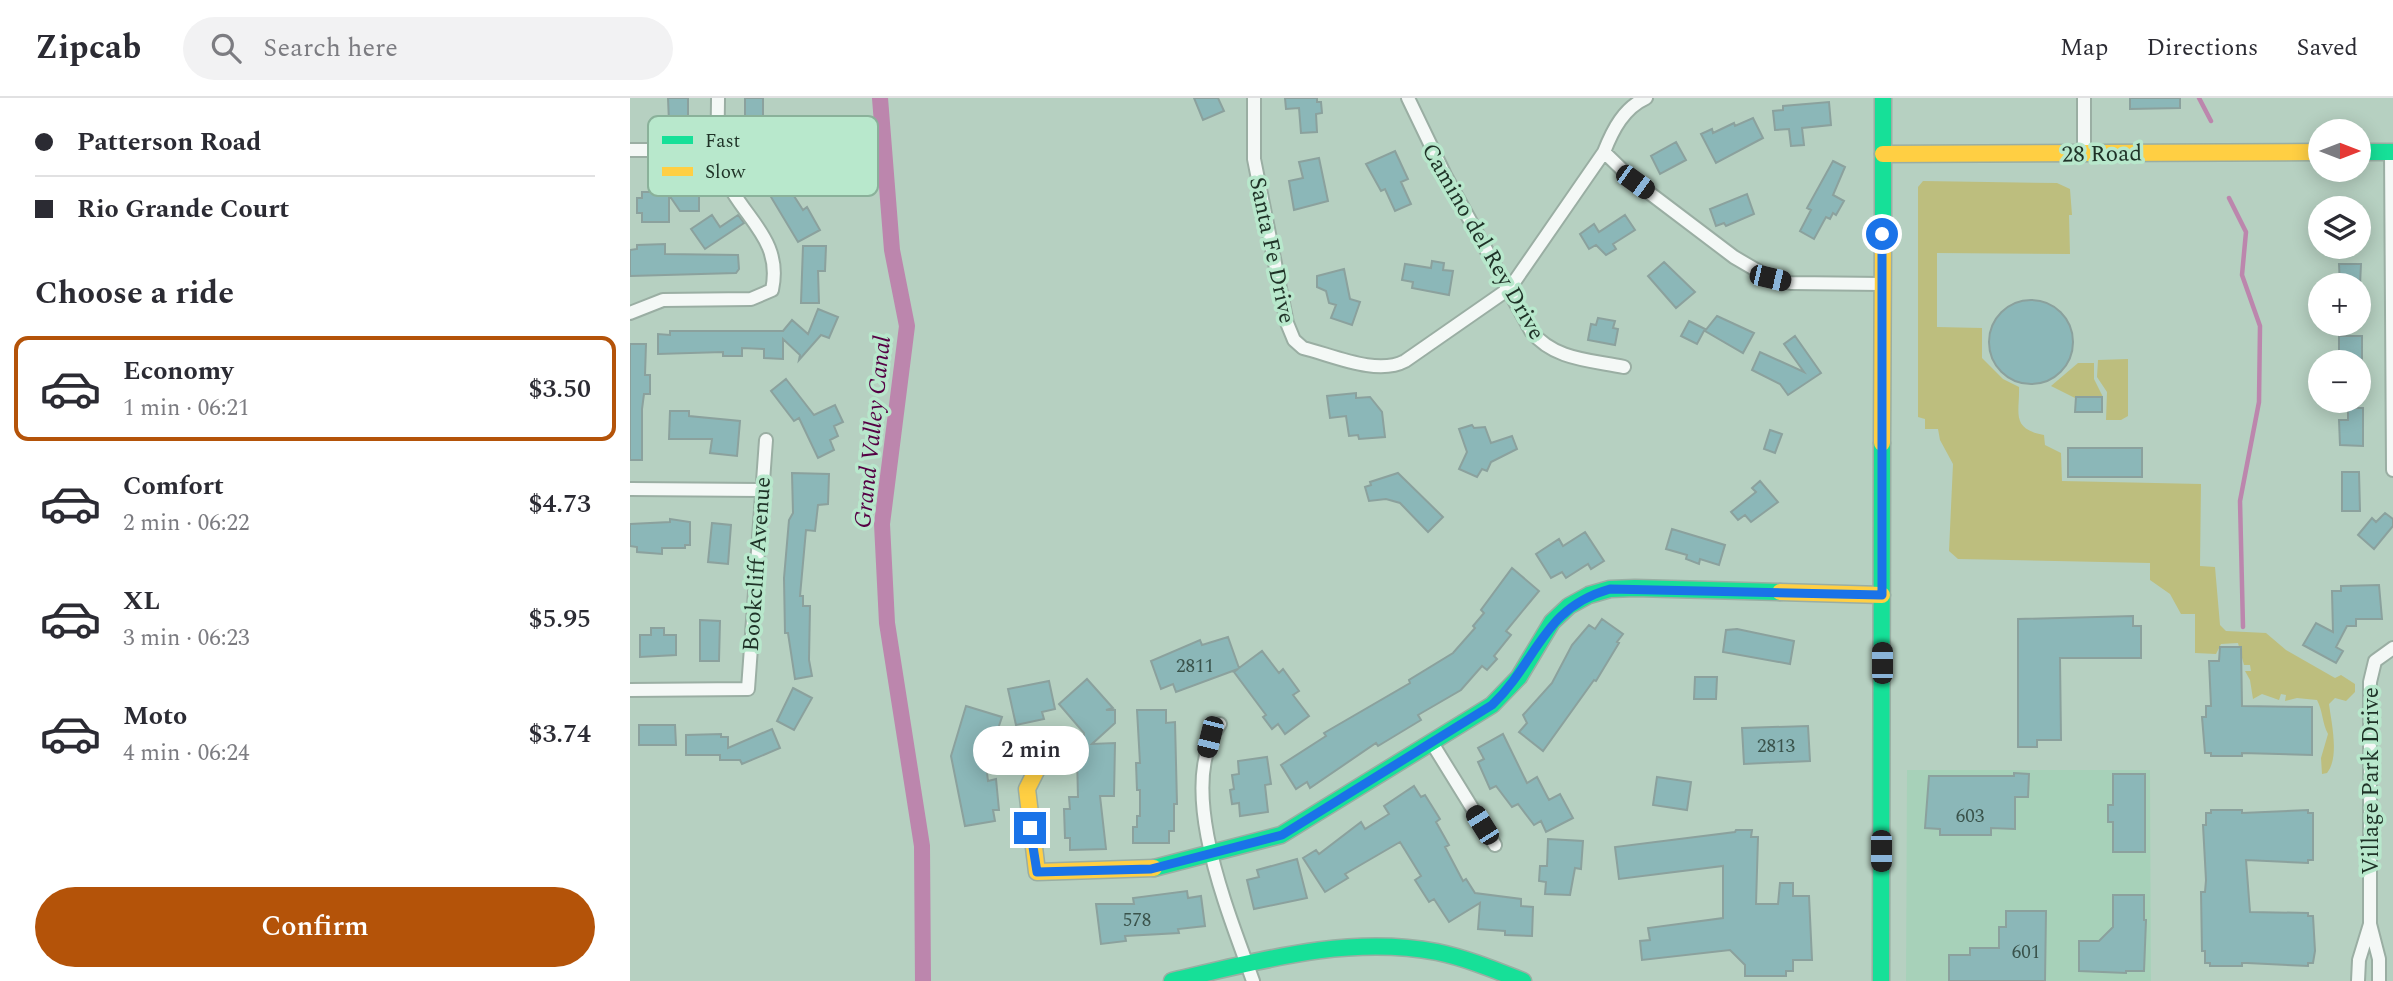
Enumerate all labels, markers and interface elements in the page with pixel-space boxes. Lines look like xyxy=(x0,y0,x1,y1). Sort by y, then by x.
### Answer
search box xyxy=(183,17,673,80)
text: Zipcab xyxy=(35,23,141,73)
text: Search here xyxy=(263,28,398,68)
icon: search xyxy=(207,29,245,67)
text: Map xyxy=(2060,30,2108,66)
text: Directions xyxy=(2146,30,2258,66)
text: Saved xyxy=(2296,30,2358,66)
legend xyxy=(648,116,878,196)
north arrow xyxy=(2308,119,2371,182)
map controls xyxy=(2308,119,2371,413)
text: Patterson Road xyxy=(77,122,261,162)
text: Fast xyxy=(705,127,741,156)
street label: 28 Road xyxy=(2061,136,2143,173)
street label: Camino del Rey Drive xyxy=(1412,137,1553,347)
text: Slow xyxy=(705,158,746,187)
car xyxy=(1612,161,1659,203)
street label: Santa Fe Drive xyxy=(1239,174,1304,327)
text: Rio Grande Court xyxy=(77,189,289,229)
button: layers xyxy=(2308,196,2371,259)
route start xyxy=(1866,218,1898,250)
car xyxy=(1748,263,1793,293)
text: Choose a ride xyxy=(35,269,234,318)
button: + xyxy=(2308,273,2371,336)
water label: Grand Valley Canal xyxy=(845,334,901,530)
button: − xyxy=(2308,350,2371,413)
text: Economy xyxy=(123,351,233,391)
icon: car xyxy=(39,357,102,420)
text: $3.50 xyxy=(528,369,591,409)
text: 1 min · 06:21 xyxy=(123,391,250,426)
text: Comfort xyxy=(123,466,224,506)
icon: car xyxy=(39,472,102,535)
street label: Bookcliff Avenue xyxy=(734,476,781,653)
text: $4.73 xyxy=(528,484,591,524)
text: 2 min · 06:22 xyxy=(123,506,250,541)
text: XL xyxy=(123,581,160,621)
icon: car xyxy=(39,587,102,650)
text: $5.95 xyxy=(528,599,591,639)
text: 3 min · 06:23 xyxy=(123,621,250,656)
car xyxy=(1872,642,1893,684)
house number: 2811 xyxy=(1176,652,1214,681)
street label: Village Park Drive xyxy=(2354,687,2389,875)
text: Moto xyxy=(123,696,187,736)
icon: car xyxy=(39,702,102,765)
text: $3.74 xyxy=(528,714,591,754)
car xyxy=(1195,714,1226,760)
callout: 2 min xyxy=(972,726,1088,776)
house number: 2813 xyxy=(1757,732,1795,761)
text: 2 min xyxy=(1001,733,1061,768)
text: 4 min · 06:24 xyxy=(123,736,250,771)
car xyxy=(1462,802,1503,848)
house number: 603 xyxy=(1956,802,1985,831)
route end xyxy=(1014,812,1046,844)
car xyxy=(1871,830,1892,872)
button: Confirm xyxy=(35,887,595,967)
house number: 578 xyxy=(1123,906,1151,935)
house number: 601 xyxy=(2012,938,2040,967)

